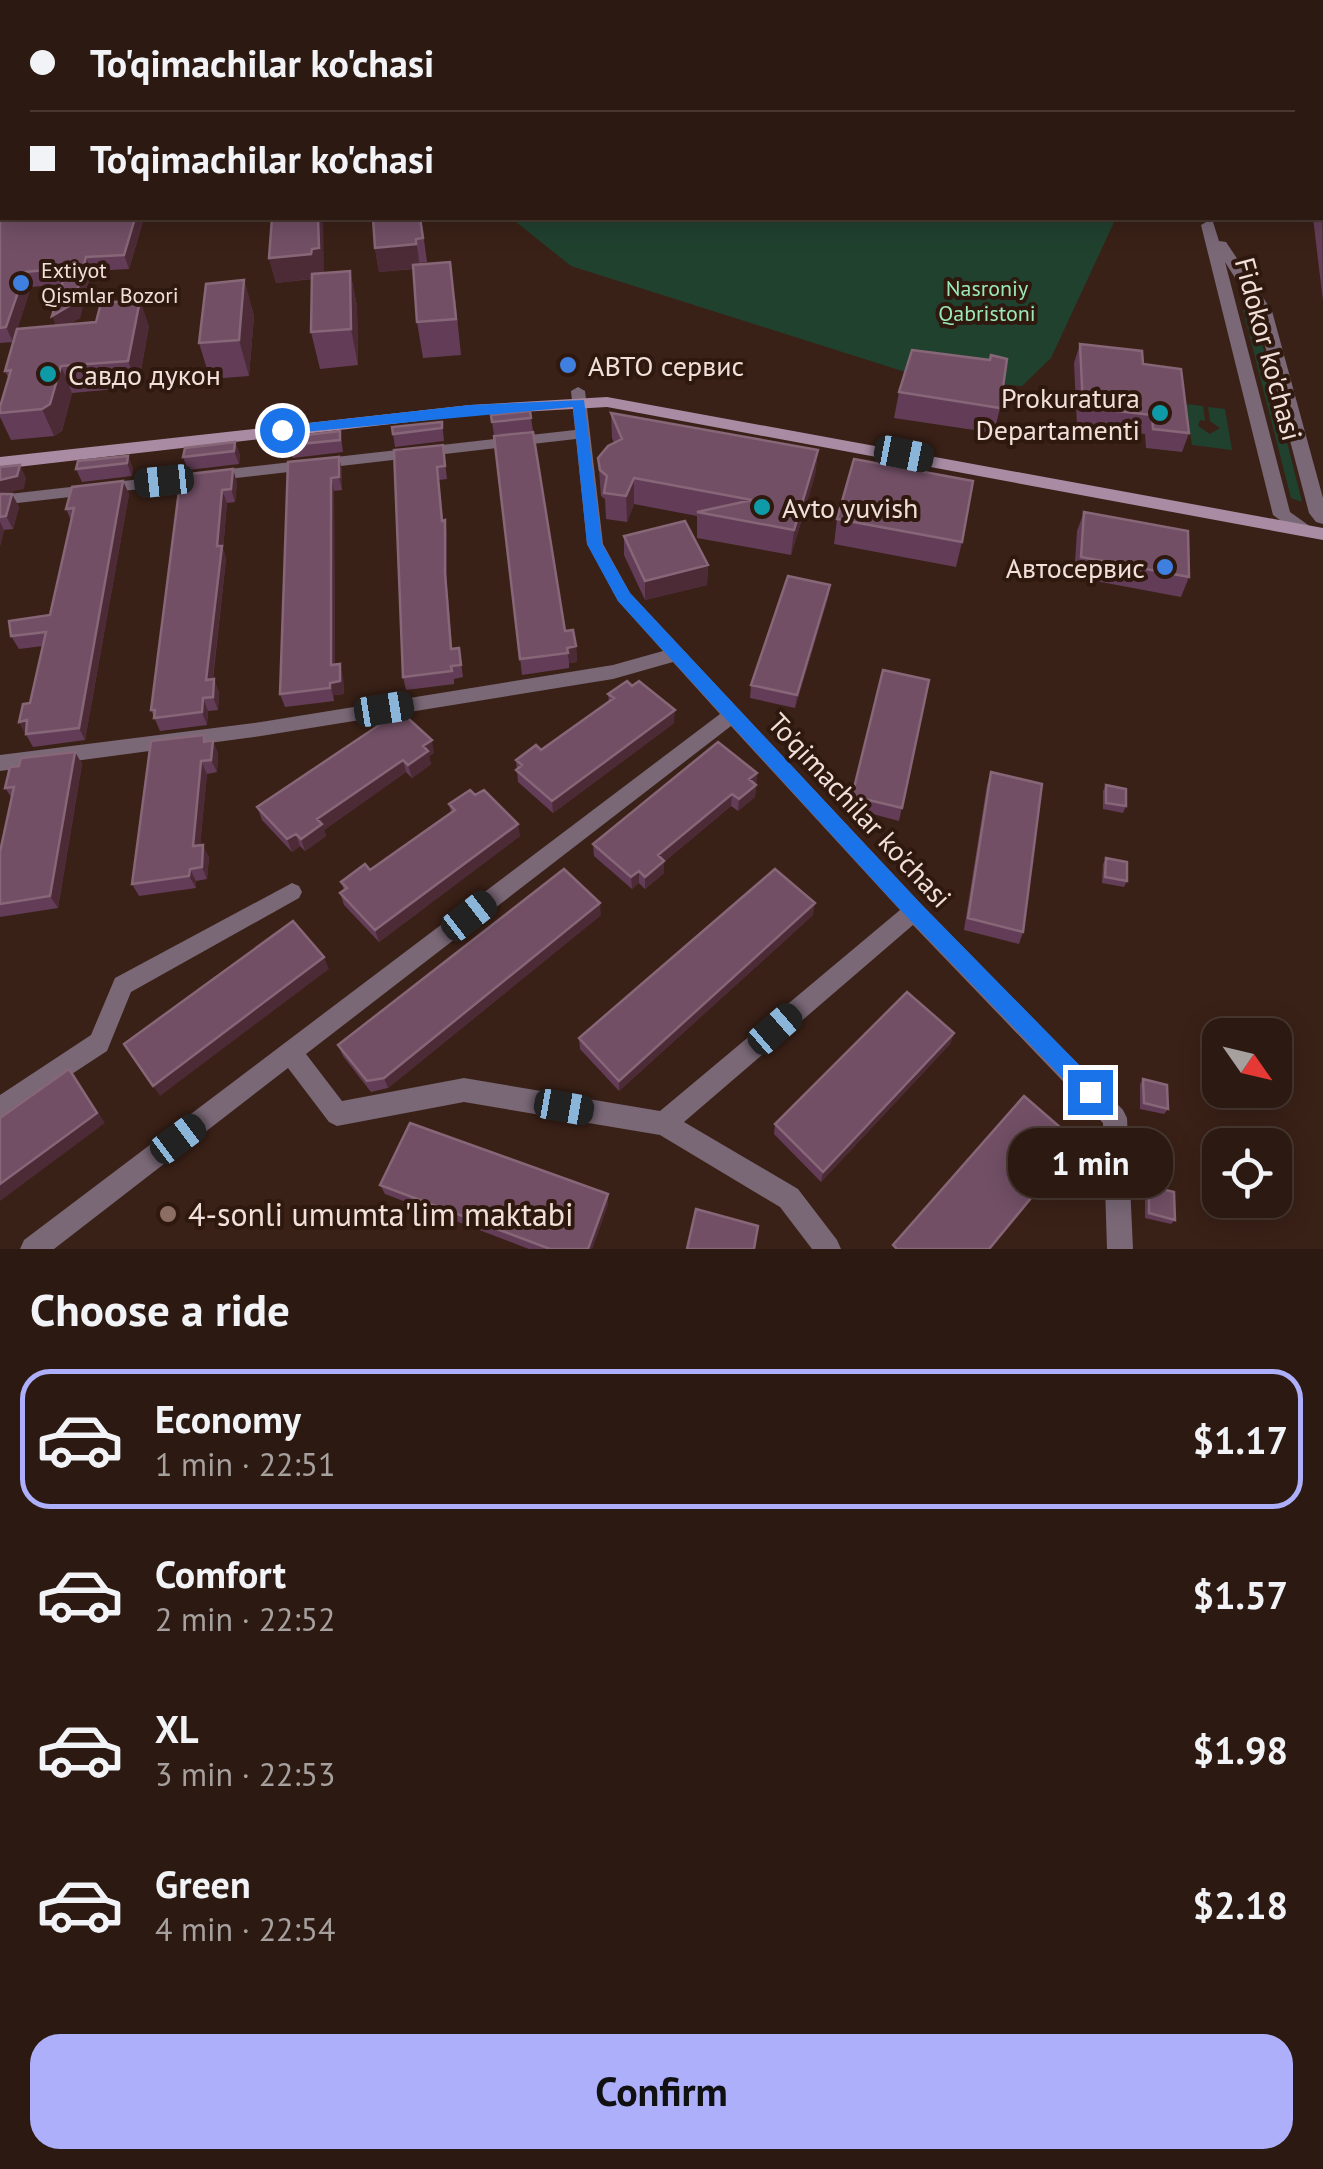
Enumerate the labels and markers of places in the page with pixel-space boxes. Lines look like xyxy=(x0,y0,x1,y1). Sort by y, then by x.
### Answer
place label: Extiyot Qismlar Bozori xyxy=(41,256,179,309)
marker: Extiyot Qismlar Bozori xyxy=(10,272,32,294)
place label: АВТО сервис xyxy=(588,347,744,384)
marker: АВТО сервис xyxy=(557,354,579,376)
place label: Cавдо дукон xyxy=(68,356,221,393)
marker: Cавдо дукон xyxy=(37,363,59,385)
place label: Prokuratura Departamenti xyxy=(975,379,1140,448)
marker: Prokuratura Departamenti xyxy=(1149,402,1171,424)
place label: Avto yuvish xyxy=(782,489,918,526)
marker: Avto yuvish xyxy=(751,496,773,518)
place label: Автосервис xyxy=(1006,549,1145,586)
marker: Автосервис xyxy=(1154,556,1176,578)
place label: 4-sonli umumta'lim maktabi xyxy=(188,1193,574,1235)
marker: 4-sonli umumta'lim maktabi xyxy=(157,1203,179,1225)

